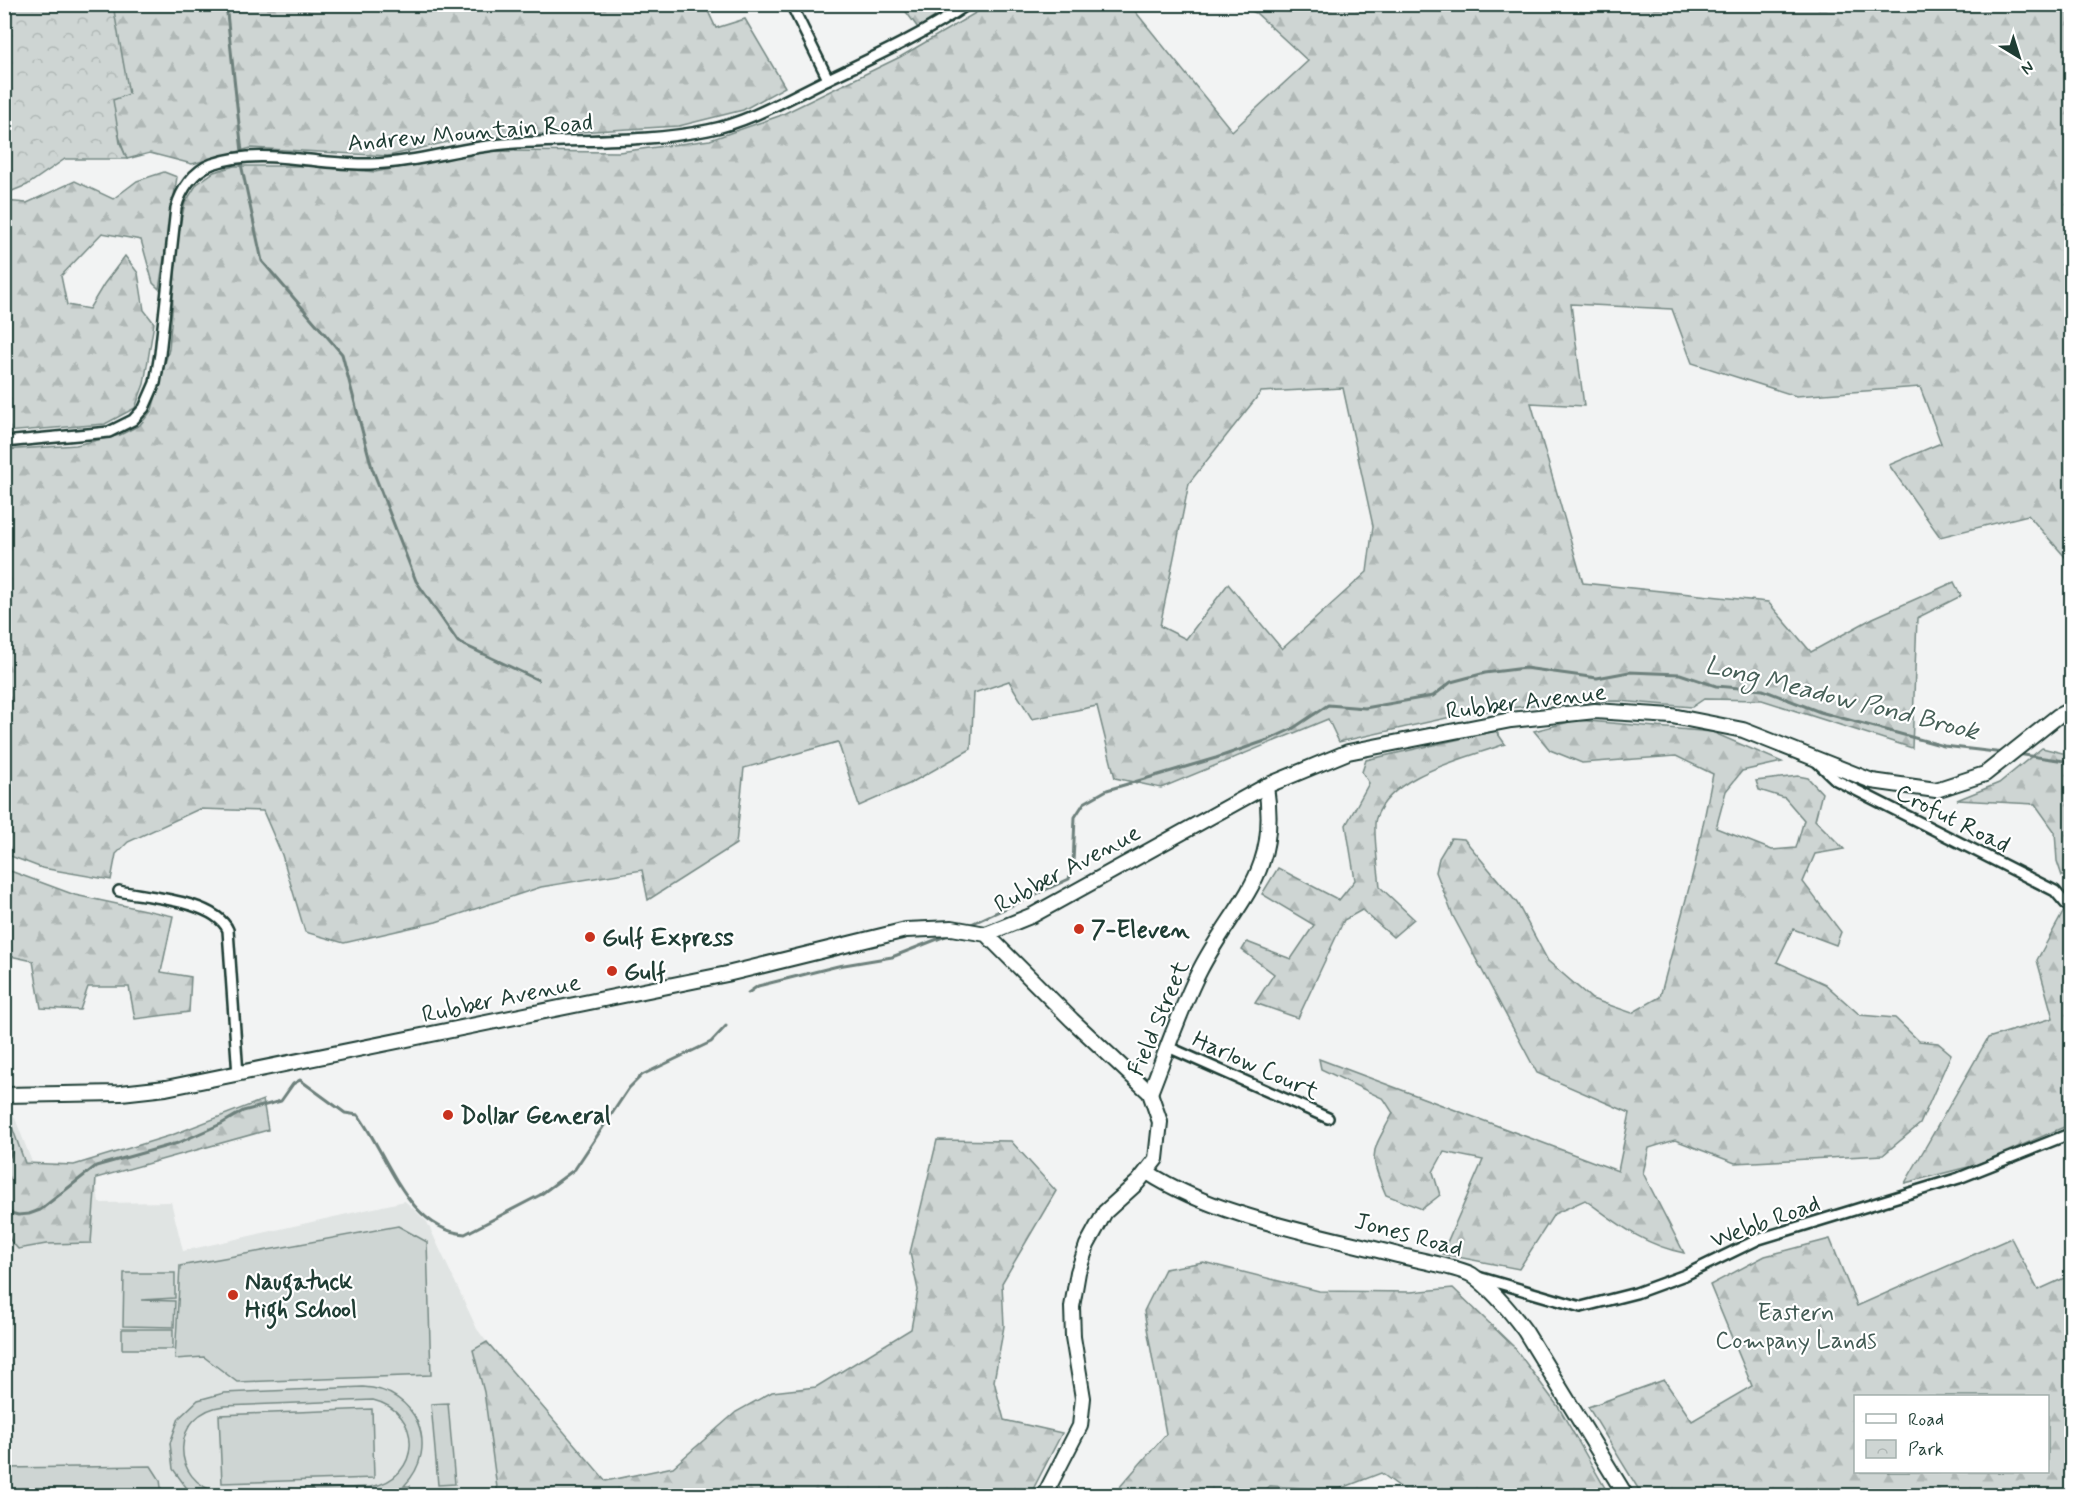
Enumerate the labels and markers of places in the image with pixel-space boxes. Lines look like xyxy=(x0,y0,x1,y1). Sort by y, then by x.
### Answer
place label: 7-Eleven xyxy=(1091,915,1190,946)
marker: 7-Eleven xyxy=(1072,922,1086,936)
place label: Gulf Express xyxy=(602,923,734,954)
marker: Gulf Express xyxy=(583,930,597,944)
place label: Gulf xyxy=(624,957,666,988)
marker: Gulf xyxy=(605,964,619,978)
place label: Dollar General xyxy=(460,1101,611,1132)
marker: Dollar General xyxy=(441,1108,455,1122)
place label: Naugatuck High School xyxy=(245,1267,357,1329)
marker: Naugatuck High School xyxy=(226,1288,240,1302)

